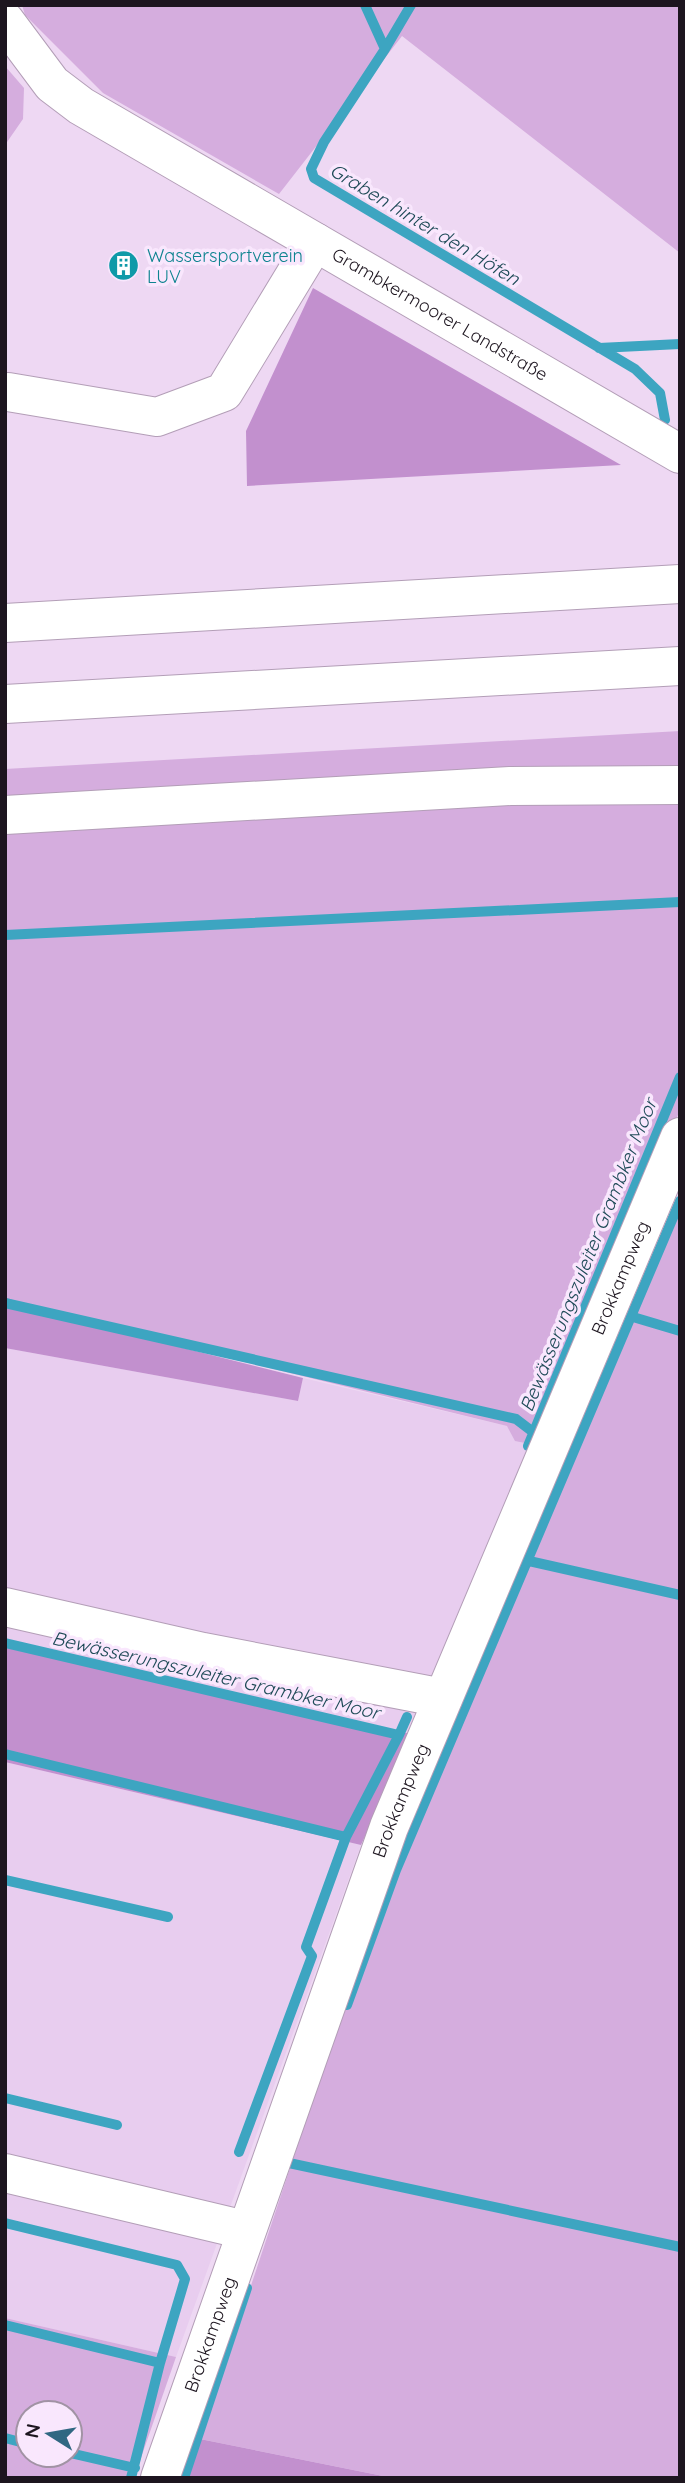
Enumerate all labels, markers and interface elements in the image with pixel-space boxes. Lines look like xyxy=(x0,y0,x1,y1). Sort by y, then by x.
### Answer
water label: Graben hinter den Höfen xyxy=(326,158,525,291)
street label: Grambkermoorer Landstraße xyxy=(328,242,552,386)
place label: Wassersportverein LUV xyxy=(147,244,303,288)
building icon: Wassersportverein LUV xyxy=(107,249,141,283)
water label: Bewässerungszuleiter Grambker Moor xyxy=(514,1093,663,1415)
street label: Brokkampweg xyxy=(586,1217,654,1338)
water label: Bewässerungszuleiter Grambker Moor xyxy=(50,1626,385,1725)
street label: Brokkampweg xyxy=(367,1740,434,1861)
street label: Brokkampweg xyxy=(179,2273,241,2396)
north arrow xyxy=(14,2399,84,2469)
text: N xyxy=(19,2422,45,2440)

